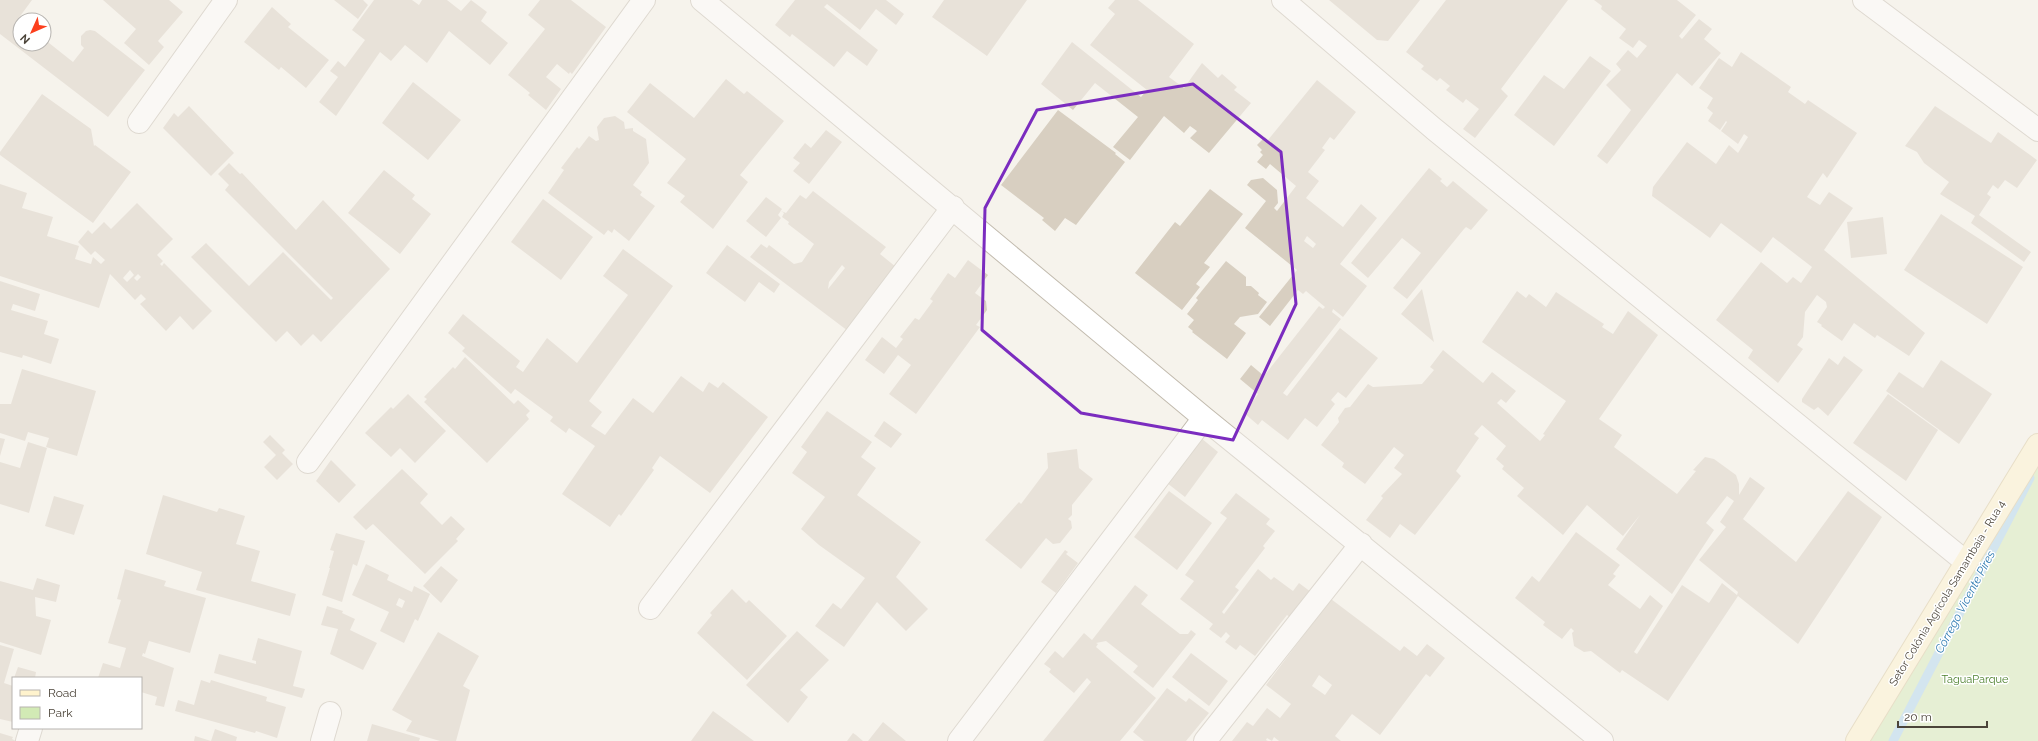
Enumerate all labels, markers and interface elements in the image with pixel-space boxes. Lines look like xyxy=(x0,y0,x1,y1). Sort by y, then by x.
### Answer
north arrow xyxy=(12,12,52,52)
text: N xyxy=(18,31,33,46)
street label: Setor Colônia Agrícola Samambaia - Rua 4 xyxy=(1887,498,2008,688)
water label: Córrego Vicente Pires xyxy=(1932,548,1998,656)
park label: TaguaParque xyxy=(1941,673,2009,686)
legend xyxy=(12,677,142,729)
text: Road xyxy=(48,686,77,700)
scale bar xyxy=(1898,703,1987,729)
text: Park xyxy=(48,706,73,720)
text: 20 m xyxy=(1904,710,1932,724)

